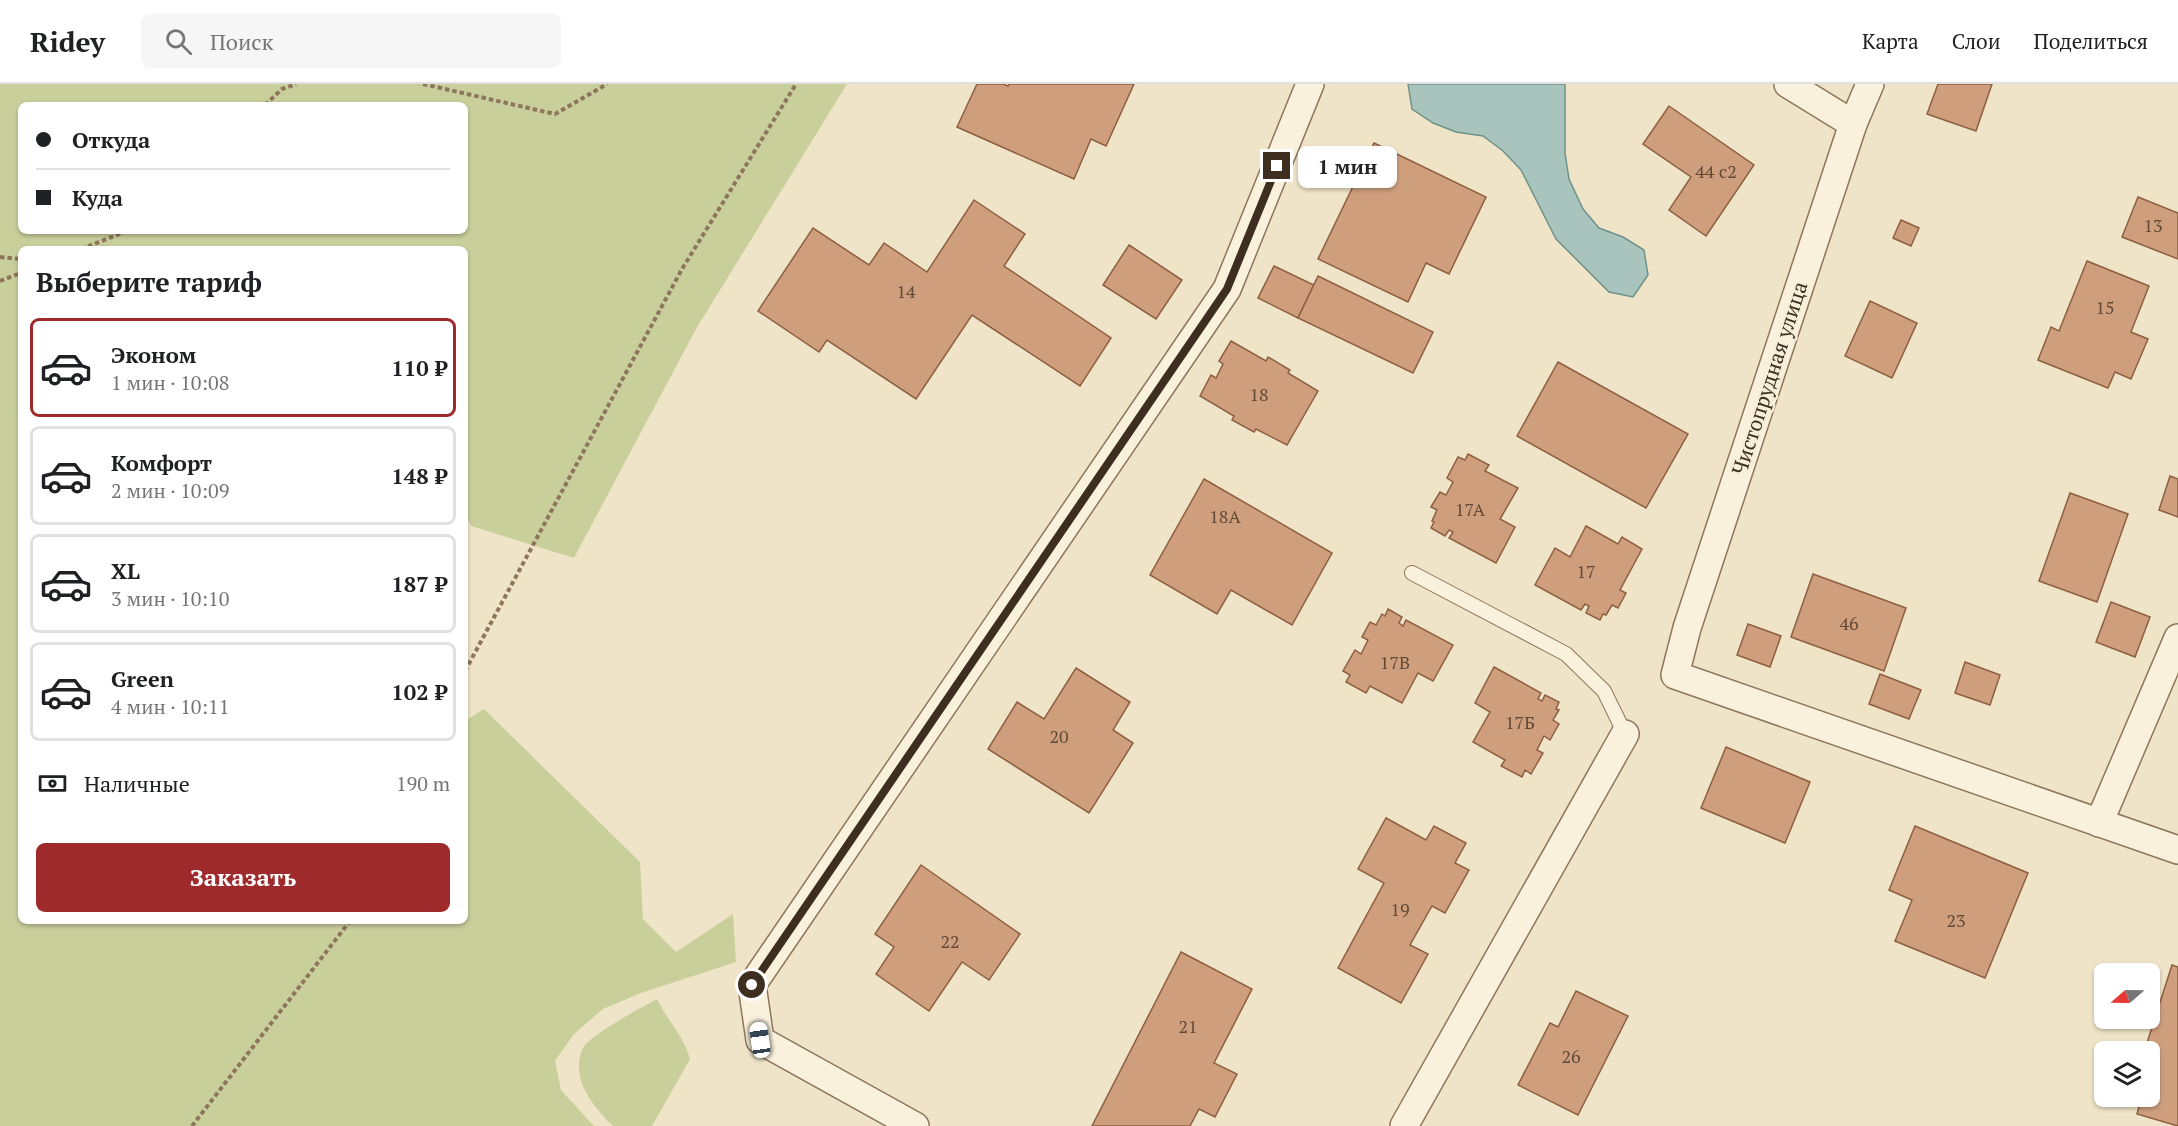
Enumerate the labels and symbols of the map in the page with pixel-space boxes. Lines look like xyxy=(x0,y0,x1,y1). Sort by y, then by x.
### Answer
callout: 1 мин xyxy=(1298,145,1397,187)
route end xyxy=(1263,152,1290,179)
house number: 44 с2 xyxy=(1695,159,1737,183)
house number: 13 xyxy=(2143,213,2163,237)
street label: Чистопрудная улица xyxy=(1724,277,1814,478)
house number: 14 xyxy=(896,279,916,303)
house number: 15 xyxy=(2095,295,2115,319)
house number: 18 xyxy=(1249,382,1269,406)
house number: 17А xyxy=(1455,497,1486,521)
house number: 18А xyxy=(1209,504,1241,528)
house number: 17 xyxy=(1576,559,1596,583)
house number: 46 xyxy=(1839,611,1859,635)
house number: 17В xyxy=(1380,650,1410,674)
house number: 17Б xyxy=(1505,710,1535,734)
house number: 20 xyxy=(1049,724,1069,748)
house number: 19 xyxy=(1390,897,1410,921)
house number: 23 xyxy=(1946,908,1966,932)
house number: 22 xyxy=(940,929,960,953)
north arrow xyxy=(2094,963,2160,1029)
route start xyxy=(738,971,765,998)
house number: 21 xyxy=(1178,1014,1198,1038)
car xyxy=(749,1021,771,1059)
house number: 26 xyxy=(1561,1044,1581,1068)

